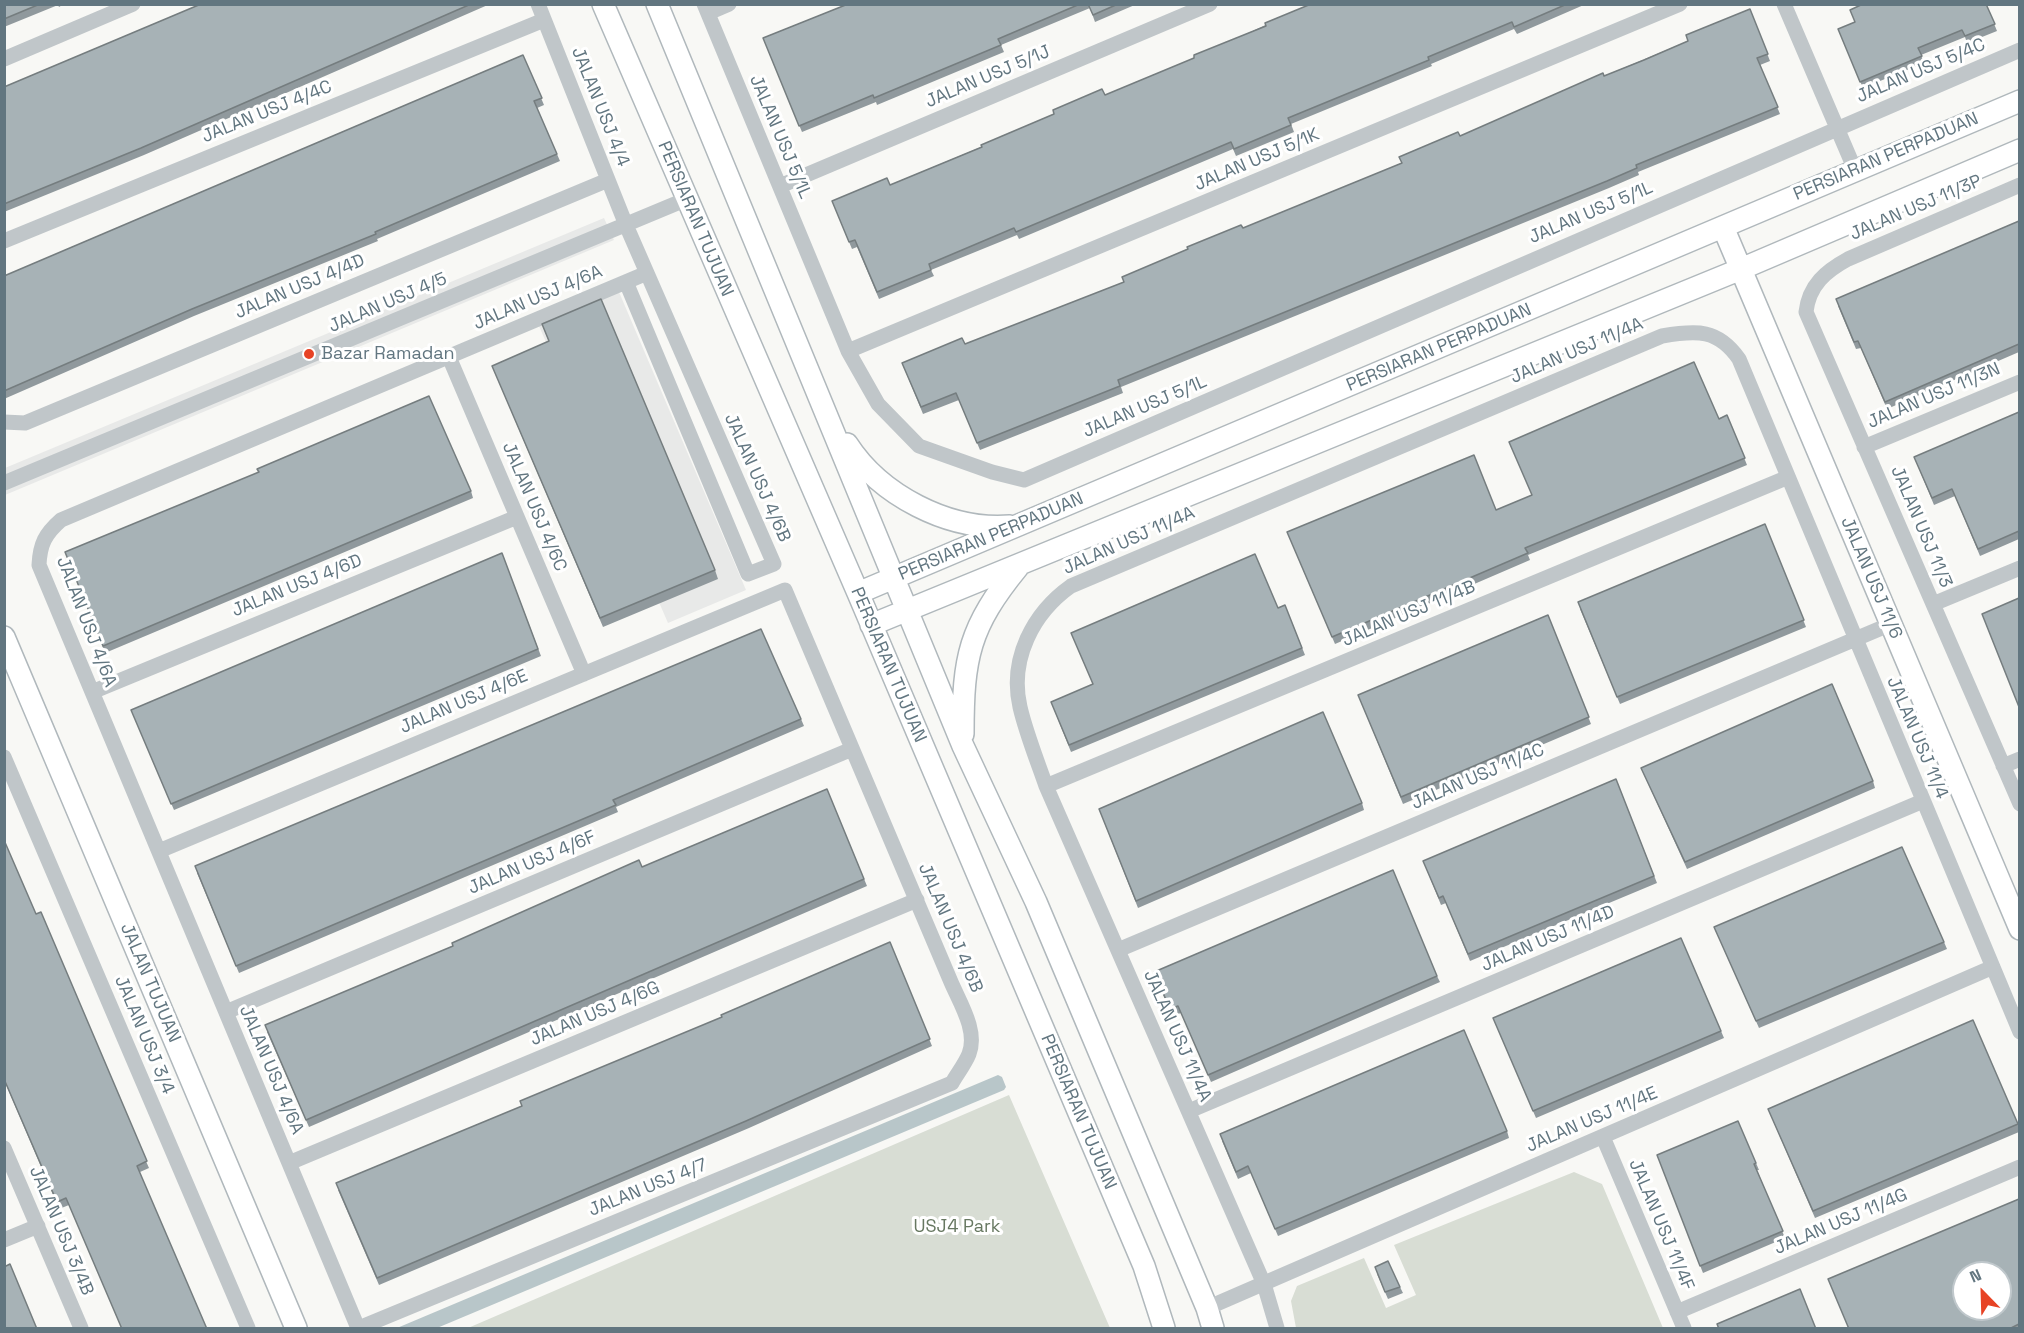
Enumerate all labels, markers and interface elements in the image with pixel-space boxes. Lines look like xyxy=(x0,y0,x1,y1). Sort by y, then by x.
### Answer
street label: JALAN USJ 5/4C xyxy=(1853,34,1989,108)
street label: JALAN USJ 5/1J xyxy=(922,41,1054,113)
street label: JALAN USJ 4/4 xyxy=(566,44,634,170)
street label: JALAN USJ 5/1L xyxy=(744,72,816,202)
street label: JALAN USJ 4/4C xyxy=(199,76,335,148)
street label: PERSIARAN PERPADUAN xyxy=(1790,108,1982,206)
street label: JALAN USJ 5/1K xyxy=(1191,124,1323,196)
street label: PERSIARAN TUJUAN xyxy=(653,138,737,300)
street label: JALAN USJ 11/3P xyxy=(1847,171,1985,245)
street label: JALAN USJ 5/1L xyxy=(1526,177,1656,249)
street label: JALAN USJ 4/4D xyxy=(232,250,368,324)
street label: JALAN USJ 4/6A xyxy=(470,261,606,335)
street label: JALAN USJ 4/5 xyxy=(326,268,450,338)
street label: PERSIARAN PERPADUAN xyxy=(1343,299,1535,397)
street label: JALAN USJ 11/4A xyxy=(1507,313,1647,389)
place label: Bazar Ramadan xyxy=(321,343,455,365)
marker: Bazar Ramadan xyxy=(302,347,316,361)
street label: JALAN USJ 11/3N xyxy=(1864,358,2004,434)
street label: JALAN USJ 5/1L xyxy=(1080,371,1210,443)
street label: JALAN USJ 4/6B xyxy=(719,410,795,546)
street label: JALAN USJ 4/6C xyxy=(497,439,571,575)
street label: JALAN USJ 11/3 xyxy=(1886,463,1956,591)
street label: PERSIARAN PERPADUAN xyxy=(895,488,1087,586)
street label: JALAN USJ 11/4A xyxy=(1060,502,1198,580)
street label: JALAN USJ 11/6 xyxy=(1836,514,1906,642)
street label: JALAN USJ 4/6D xyxy=(229,550,365,622)
street label: JALAN USJ 4/6A xyxy=(51,554,121,690)
street label: JALAN USJ 11/4B xyxy=(1339,576,1479,652)
street label: PERSIARAN TUJUAN xyxy=(846,584,930,746)
street label: JALAN USJ 4/6E xyxy=(397,665,531,739)
street label: JALAN USJ 11/4 xyxy=(1882,674,1952,802)
street label: JALAN USJ 11/4C xyxy=(1408,739,1548,815)
street label: JALAN USJ 4/6F xyxy=(465,826,599,900)
street label: JALAN USJ 4/6B xyxy=(913,860,987,996)
street label: JALAN USJ 11/4D xyxy=(1478,901,1618,977)
street label: JALAN TUJUAN xyxy=(115,920,185,1046)
street label: JALAN USJ 11/4A xyxy=(1138,967,1216,1105)
street label: JALAN USJ 3/4 xyxy=(109,973,179,1097)
street label: JALAN USJ 4/6G xyxy=(527,977,663,1051)
street label: JALAN USJ 4/6A xyxy=(234,1002,308,1138)
street label: PERSIARAN TUJUAN xyxy=(1036,1031,1120,1193)
street label: JALAN USJ 11/4E xyxy=(1523,1083,1661,1157)
street label: JALAN USJ 4/7 xyxy=(586,1154,710,1222)
street label: JALAN USJ 11/4F xyxy=(1624,1156,1698,1294)
street label: JALAN USJ 3/4B xyxy=(24,1163,98,1299)
street label: JALAN USJ 11/4G xyxy=(1771,1184,1911,1260)
park label: USJ4 Park xyxy=(913,1216,1001,1238)
north arrow xyxy=(1952,1261,2012,1321)
text: N xyxy=(1967,1264,1985,1288)

